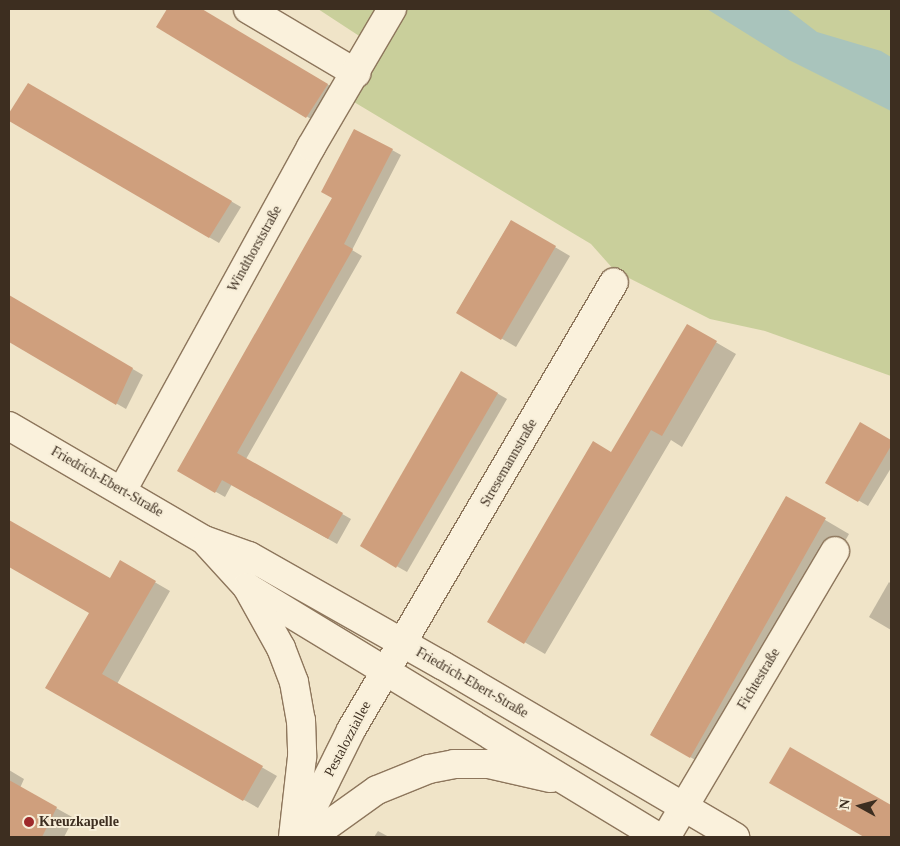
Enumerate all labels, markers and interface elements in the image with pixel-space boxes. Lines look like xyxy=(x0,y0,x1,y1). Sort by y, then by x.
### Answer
street label: Windthorststraße xyxy=(224,203,286,295)
street label: Stresemannstraße xyxy=(477,416,541,510)
street label: Friedrich-Ebert-Straße xyxy=(48,443,166,521)
street label: Friedrich-Ebert-Straße xyxy=(413,644,531,722)
street label: Fichtestraße xyxy=(734,645,784,713)
street label: Pestalozziallee xyxy=(321,698,375,780)
north arrow xyxy=(835,781,885,831)
text: N xyxy=(837,798,853,810)
place label: Kreuzkapelle xyxy=(39,814,119,830)
marker: Kreuzkapelle xyxy=(23,816,35,828)

